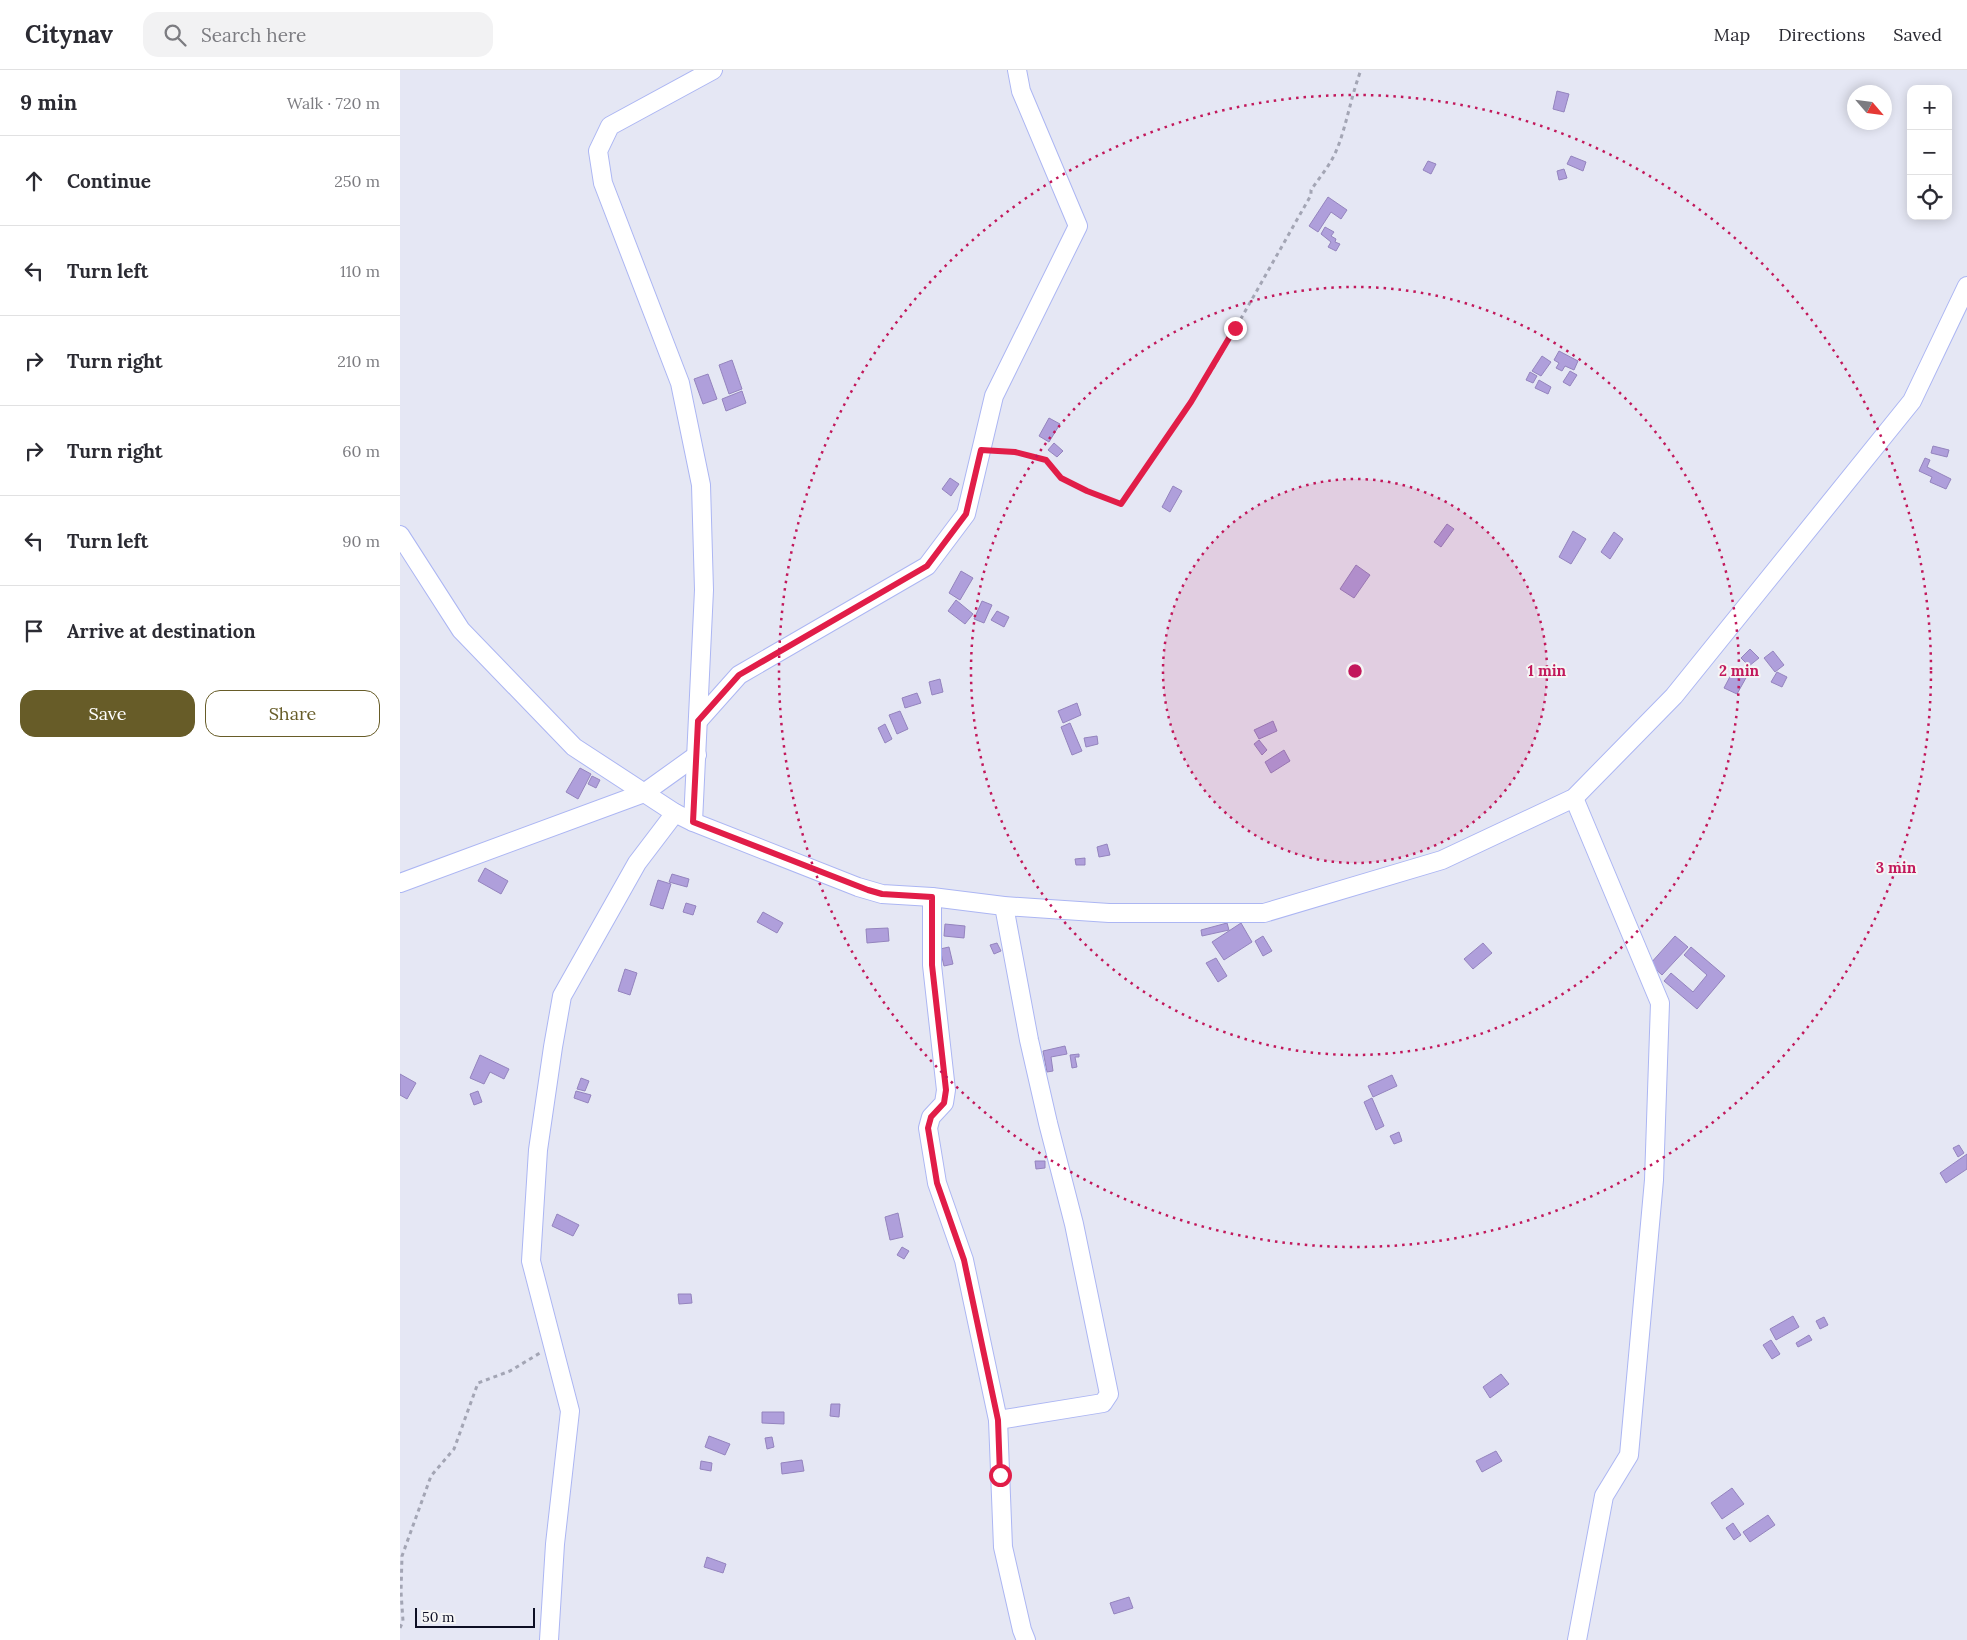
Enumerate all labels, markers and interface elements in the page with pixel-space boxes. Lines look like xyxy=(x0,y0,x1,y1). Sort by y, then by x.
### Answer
search box xyxy=(143,12,493,57)
text: Citynav xyxy=(25,19,113,50)
icon: search xyxy=(161,21,189,49)
text: Search here xyxy=(201,23,306,47)
text: Map xyxy=(1714,23,1750,46)
text: Directions xyxy=(1778,23,1865,46)
text: Saved xyxy=(1893,23,1942,46)
north arrow xyxy=(1847,85,1892,130)
map controls xyxy=(1907,85,1952,220)
button: + xyxy=(1907,85,1952,130)
text: 9 min xyxy=(20,89,77,116)
text: Walk · 720 m xyxy=(287,93,380,113)
button: − xyxy=(1907,130,1952,175)
icon: ahead xyxy=(20,167,48,195)
text: Continue xyxy=(67,169,151,193)
text: 250 m xyxy=(334,171,380,191)
button: locate xyxy=(1907,175,1952,220)
icon: left xyxy=(20,257,48,285)
text: Turn left xyxy=(67,259,148,283)
text: 110 m xyxy=(340,261,380,281)
route end xyxy=(1224,317,1247,340)
icon: right xyxy=(20,347,48,375)
text: Turn right xyxy=(67,349,163,373)
text: 210 m xyxy=(337,351,380,371)
icon: right xyxy=(20,437,48,465)
text: Turn right xyxy=(67,439,163,463)
text: 60 m xyxy=(342,441,380,461)
icon: left xyxy=(20,527,48,555)
text: Turn left xyxy=(67,529,148,553)
text: 90 m xyxy=(342,531,380,551)
icon: arrive xyxy=(20,617,48,645)
text: Arrive at destination xyxy=(67,619,256,643)
text: 1 min xyxy=(1528,661,1567,680)
text: 2 min xyxy=(1719,661,1760,680)
centre of rings xyxy=(1346,662,1364,680)
button: Save xyxy=(20,690,195,737)
button: Share xyxy=(205,690,380,737)
text: 3 min xyxy=(1876,858,1917,877)
route start xyxy=(989,1464,1012,1487)
scale bar xyxy=(415,1605,535,1628)
text: 50 m xyxy=(422,1608,455,1626)

